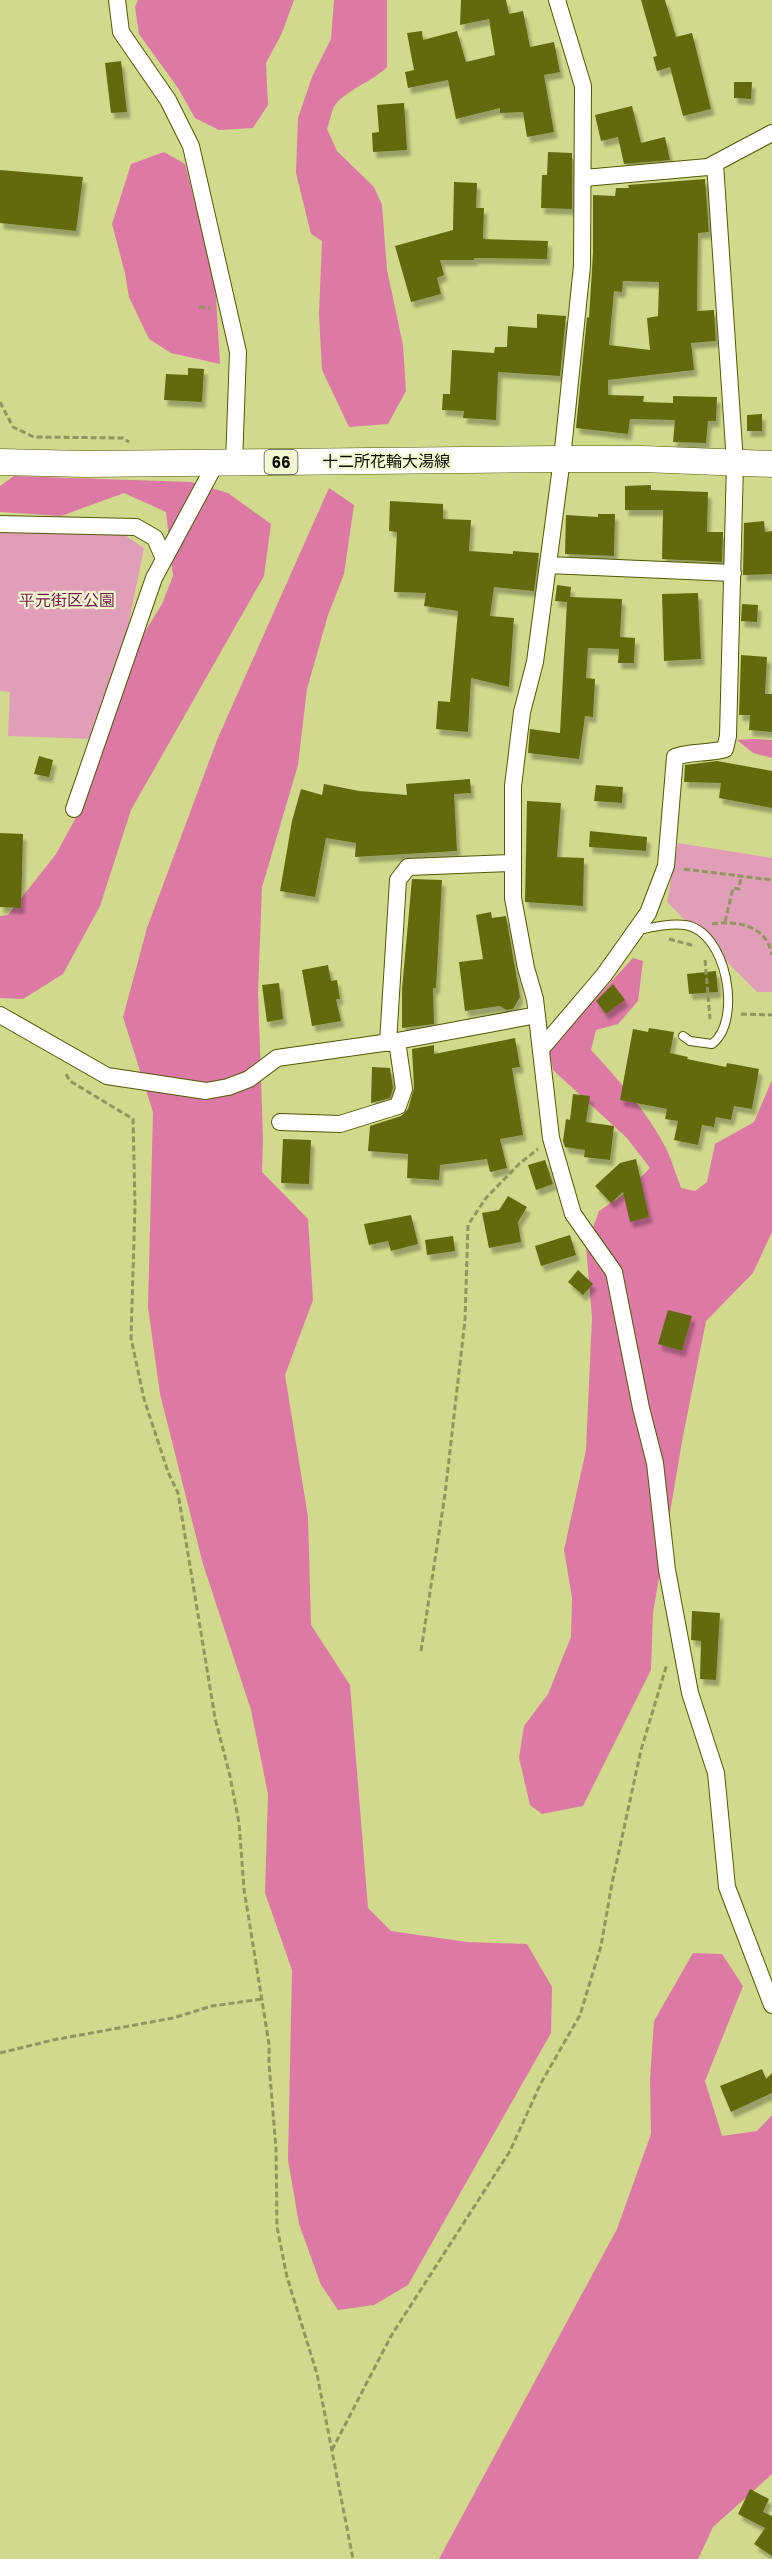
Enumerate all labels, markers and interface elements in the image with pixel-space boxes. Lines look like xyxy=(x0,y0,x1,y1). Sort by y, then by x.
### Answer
road number: 66 xyxy=(264,450,298,474)
street label: 十二所花輪大湯線 xyxy=(322,450,450,473)
park label: 平元街区公園 xyxy=(19,589,115,612)

